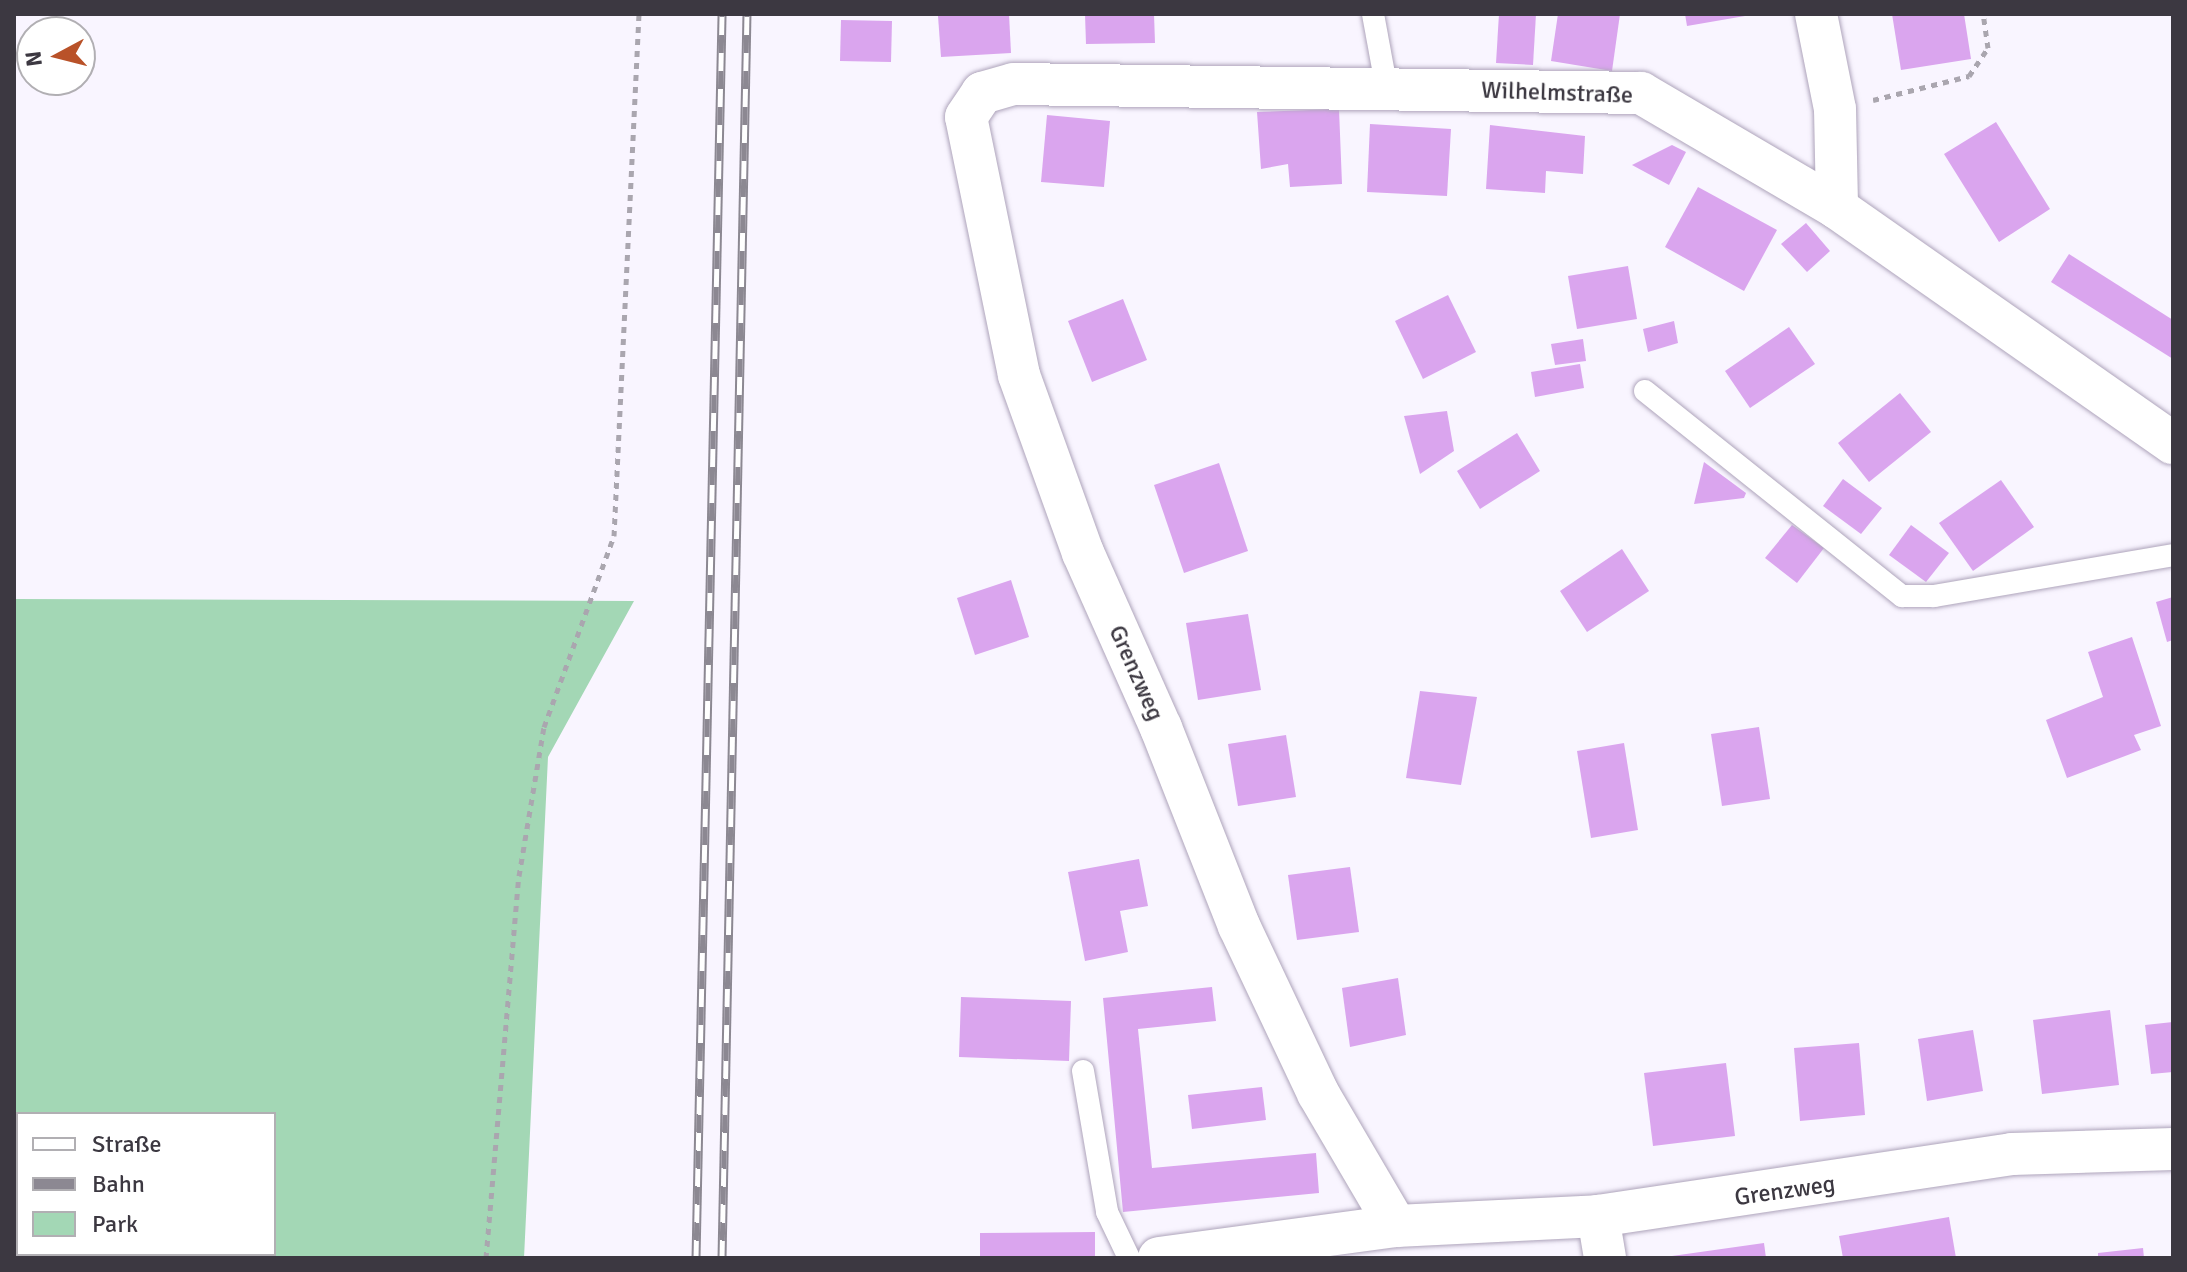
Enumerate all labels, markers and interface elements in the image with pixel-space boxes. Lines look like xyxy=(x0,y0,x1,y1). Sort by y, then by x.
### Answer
north arrow xyxy=(16,16,96,96)
text: N xyxy=(19,49,48,68)
street label: Wilhelmstraße xyxy=(1481,76,1633,110)
street label: Grenzweg xyxy=(1102,621,1170,725)
legend xyxy=(16,1112,276,1256)
text: Straße xyxy=(92,1129,162,1159)
text: Bahn xyxy=(92,1169,145,1199)
street label: Grenzweg xyxy=(1733,1170,1837,1212)
text: Park xyxy=(92,1209,138,1239)

